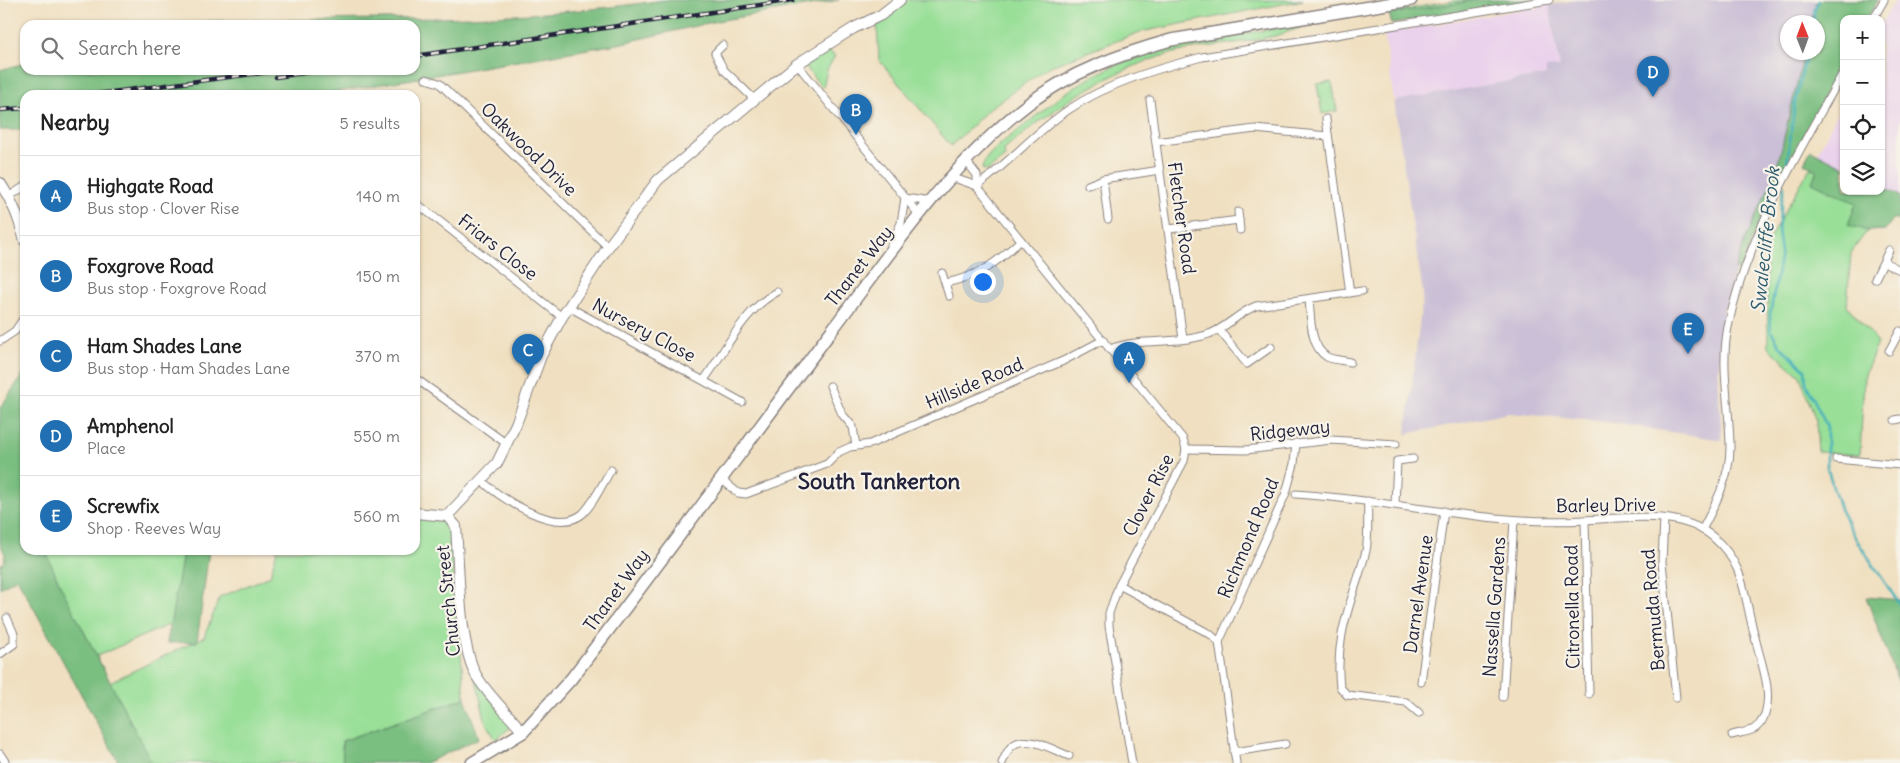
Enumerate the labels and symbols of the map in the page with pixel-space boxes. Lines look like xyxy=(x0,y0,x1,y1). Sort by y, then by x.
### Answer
north arrow xyxy=(1780,15,1825,60)
pin: D xyxy=(1637,56,1669,97)
pin: B xyxy=(840,94,872,135)
street label: Oakwood Drive xyxy=(476,97,582,201)
street label: Fletcher Road xyxy=(1163,160,1201,276)
water label: Swalecliffe Brook xyxy=(1745,165,1785,314)
street label: Friars Close xyxy=(454,209,542,285)
street label: Thanet Way xyxy=(820,221,898,311)
your location xyxy=(970,269,996,295)
street label: Nursery Close xyxy=(588,293,700,367)
pin: E xyxy=(1672,313,1704,354)
pin: C xyxy=(512,334,544,375)
pin: A xyxy=(1113,342,1145,383)
street label: Hillside Road xyxy=(922,352,1027,414)
street label: Ridgeway xyxy=(1249,414,1331,446)
street label: Clover Rise xyxy=(1117,450,1179,540)
district label: South Tankerton xyxy=(798,467,961,495)
street label: Richmond Road xyxy=(1212,474,1284,602)
street label: Barley Drive xyxy=(1556,493,1656,517)
street label: Darnel Avenue xyxy=(1398,533,1438,655)
street label: Nassella Gardens xyxy=(1478,536,1510,678)
street label: Church Street xyxy=(431,544,465,658)
street label: Thanet Way xyxy=(578,544,654,636)
street label: Citronella Road xyxy=(1559,544,1585,669)
street label: Bermuda Road xyxy=(1636,548,1670,672)

